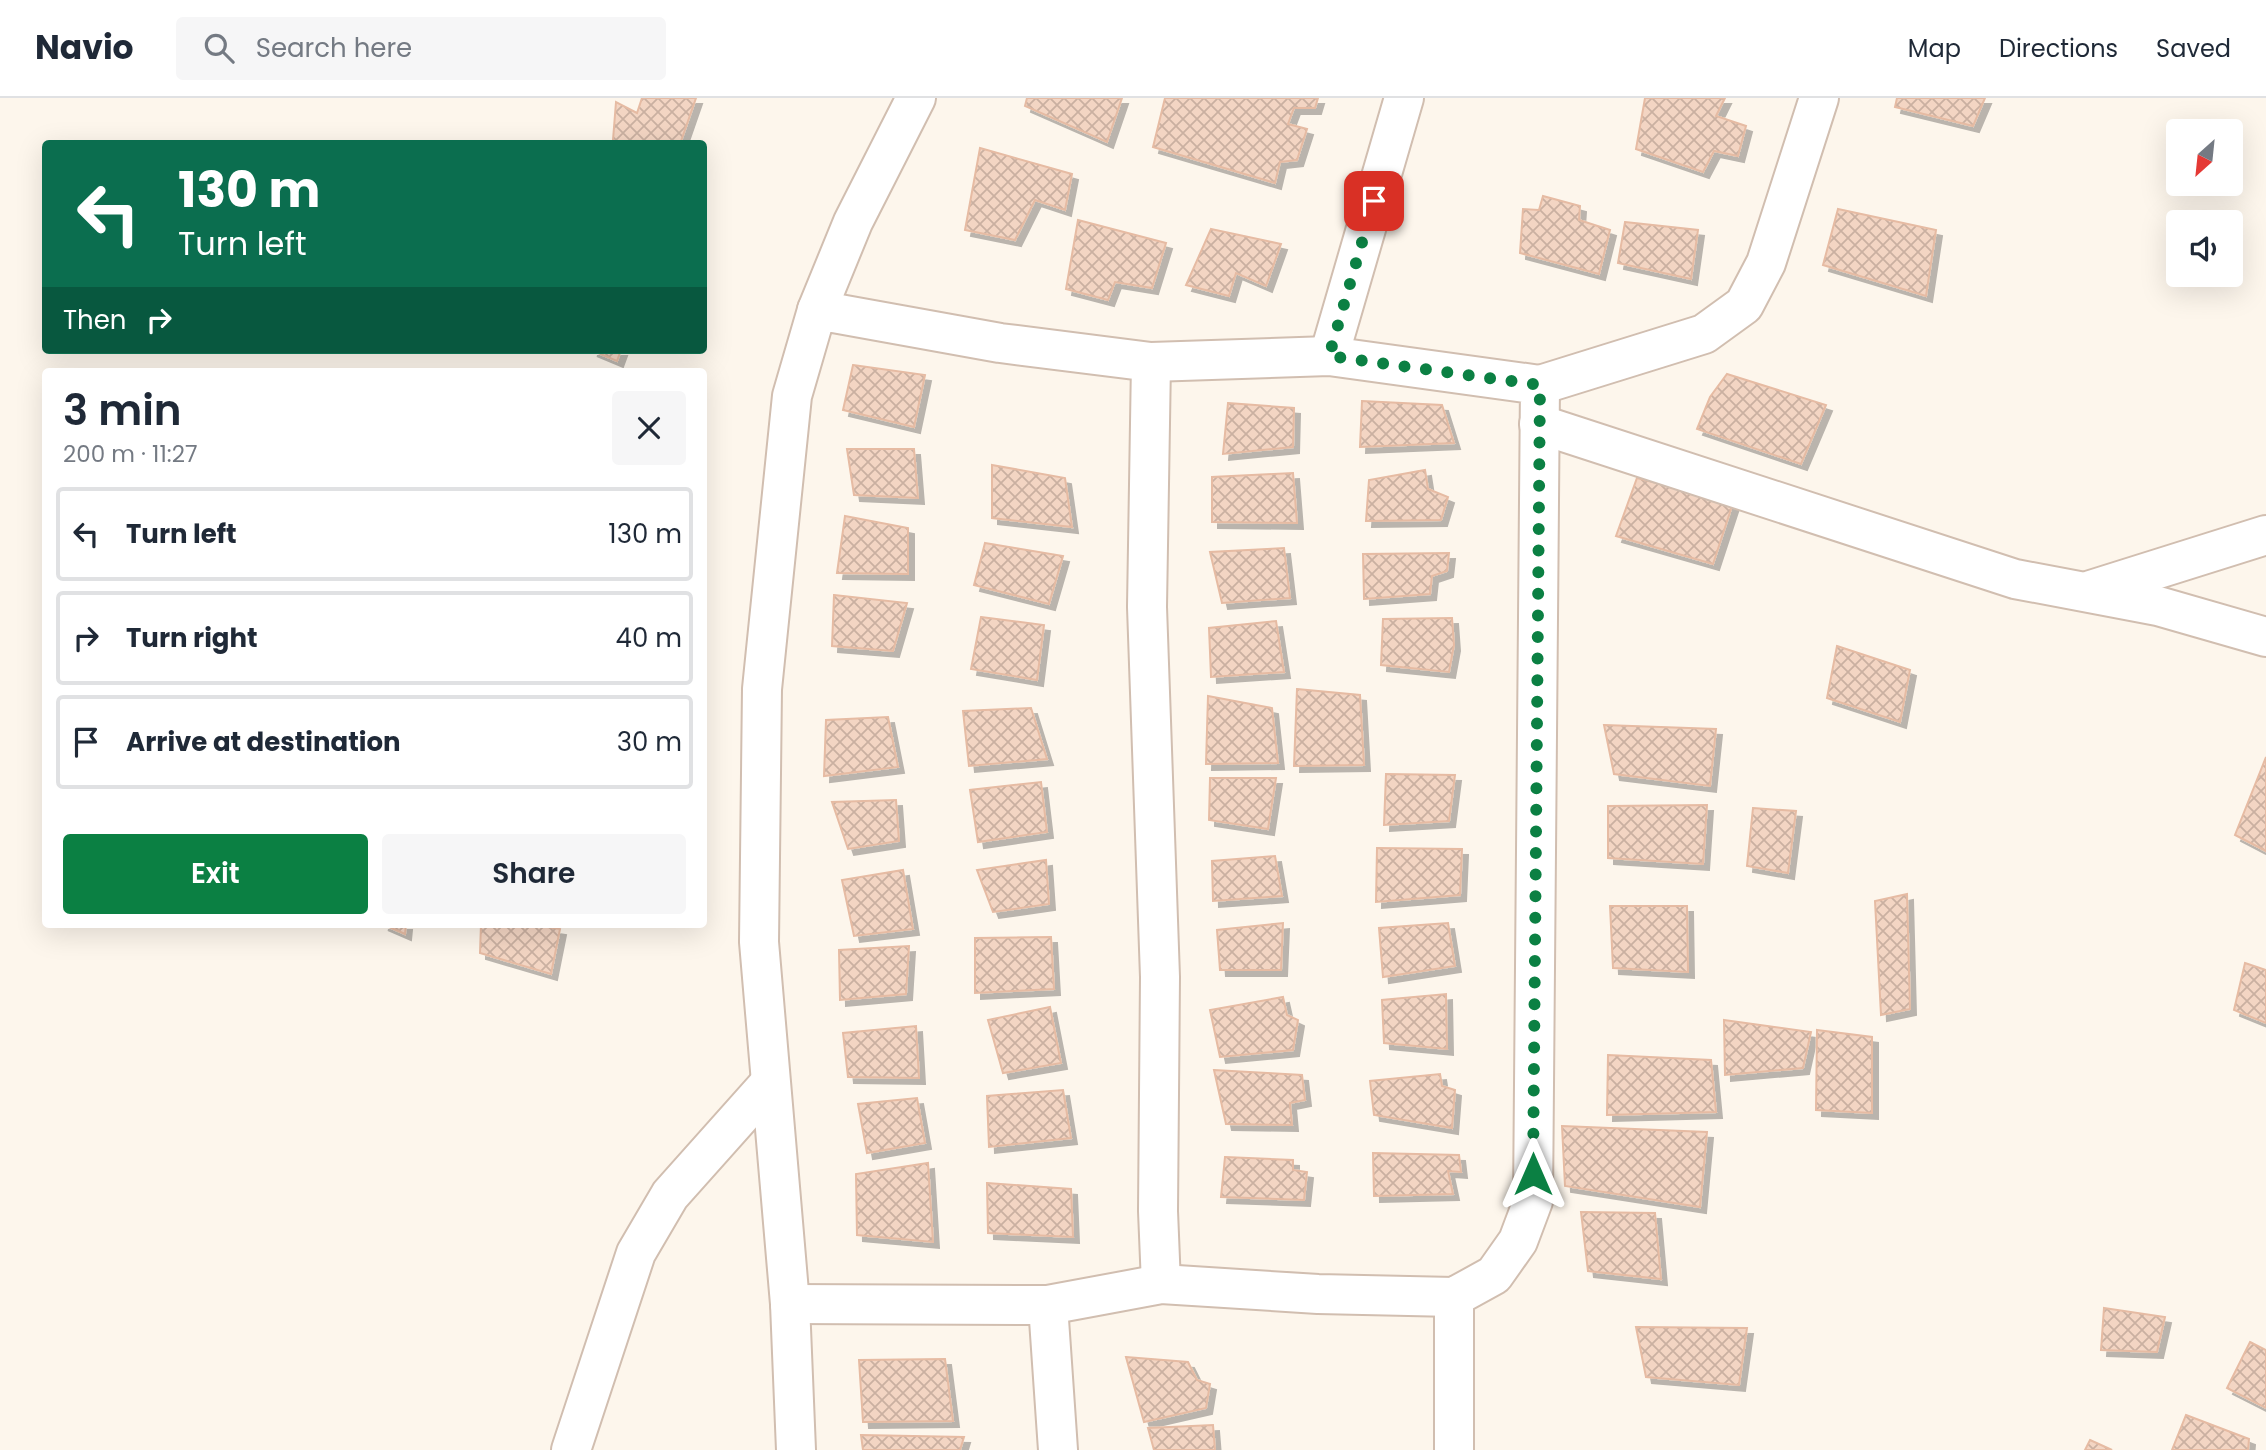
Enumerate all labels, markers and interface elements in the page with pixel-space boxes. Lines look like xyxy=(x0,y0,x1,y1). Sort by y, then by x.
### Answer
search box xyxy=(176,17,666,80)
text: Navio xyxy=(35,24,134,71)
icon: search xyxy=(200,29,238,67)
text: Search here xyxy=(256,30,412,66)
text: Map xyxy=(1908,32,1961,65)
text: Directions xyxy=(1999,32,2118,65)
text: Saved xyxy=(2156,32,2231,65)
north arrow xyxy=(2166,119,2244,196)
map controls xyxy=(2166,119,2243,287)
text: 130 m xyxy=(178,156,320,224)
icon: left xyxy=(63,168,154,259)
pin xyxy=(1344,171,1404,231)
icon: arrive xyxy=(1355,182,1393,220)
button: sound xyxy=(2166,210,2243,287)
text: Turn left xyxy=(178,221,307,266)
icon: right xyxy=(140,301,178,339)
text: Then xyxy=(63,302,126,338)
text: 3 min xyxy=(63,381,182,440)
button: close xyxy=(612,391,686,465)
text: 200 m · 11:27 xyxy=(63,438,198,470)
icon: left xyxy=(67,515,105,553)
text: Turn left xyxy=(126,516,237,552)
text: 130 m xyxy=(608,516,682,552)
icon: right xyxy=(67,619,105,657)
text: Turn right xyxy=(126,620,258,656)
text: 40 m xyxy=(616,620,682,656)
icon: arrive xyxy=(67,723,105,761)
text: Arrive at destination xyxy=(126,724,401,760)
text: 30 m xyxy=(617,724,682,760)
button: Exit xyxy=(63,834,368,914)
button: Share xyxy=(382,834,686,914)
position arrow xyxy=(1496,1137,1570,1211)

